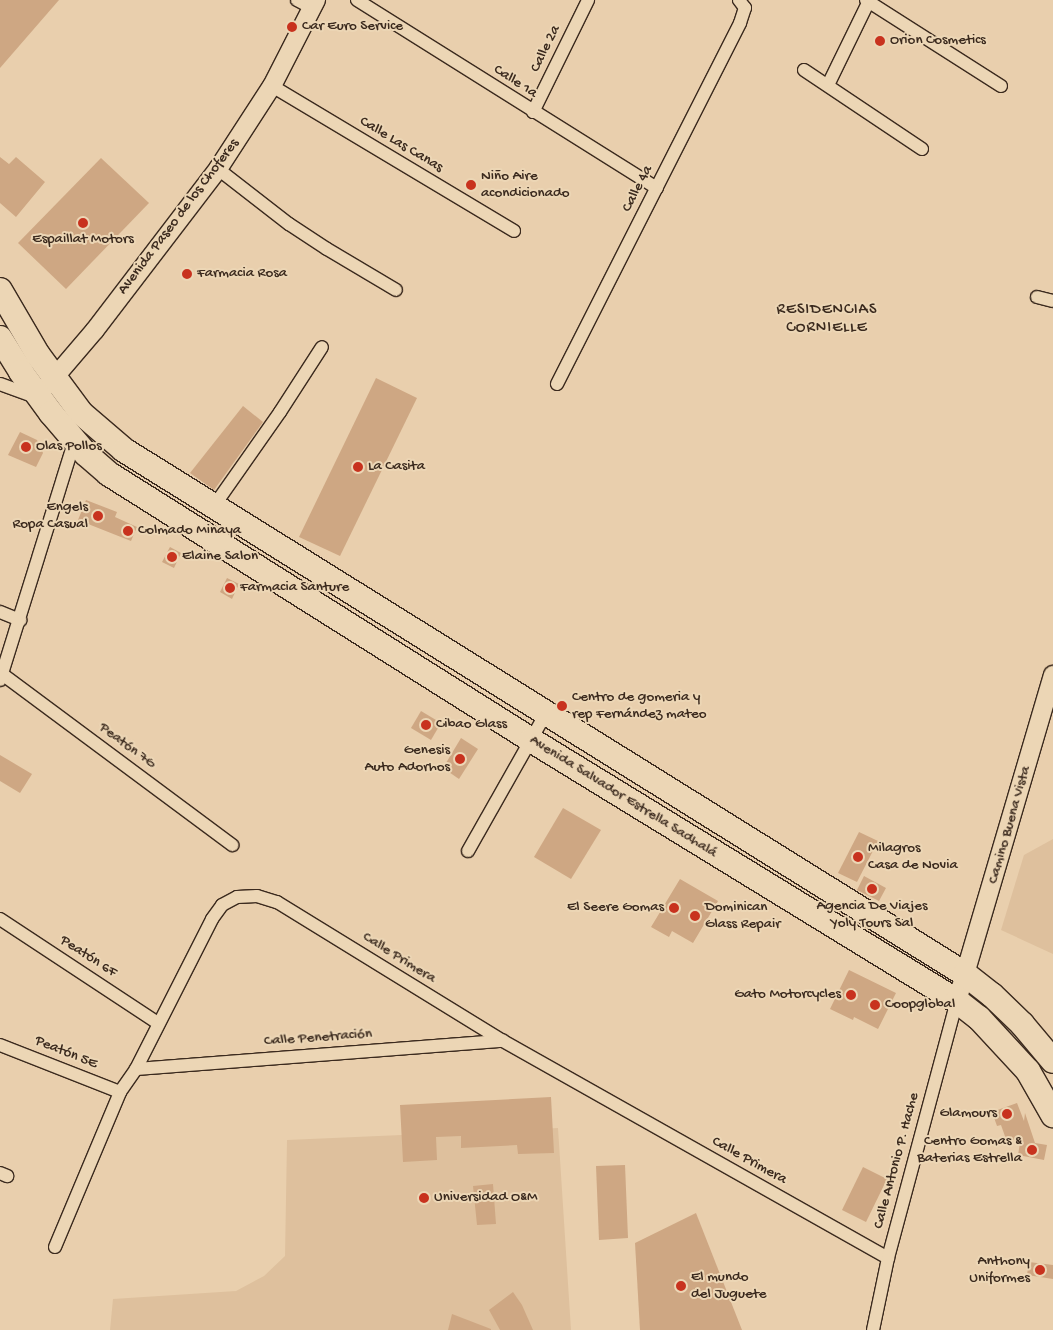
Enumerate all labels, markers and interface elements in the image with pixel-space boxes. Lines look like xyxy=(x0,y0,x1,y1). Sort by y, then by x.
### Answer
place label: Car Euro Service xyxy=(302,18,403,36)
marker: Car Euro Service xyxy=(286,21,298,33)
street label: Calle 2a xyxy=(527,23,565,75)
place label: Orion Cosmetics xyxy=(890,32,986,50)
marker: Orion Cosmetics xyxy=(874,35,886,47)
street label: Calle 1a xyxy=(490,61,540,103)
street label: Calle Las Canas xyxy=(356,113,446,177)
street label: Avenida Paseo de los Choferes xyxy=(114,135,244,299)
street label: Calle 4a xyxy=(619,163,657,215)
place label: Niño Aire acondicionado xyxy=(481,167,570,202)
marker: Niño Aire acondicionado xyxy=(465,179,477,191)
marker: Espaillat Motors xyxy=(77,217,89,229)
place label: Espaillat Motors xyxy=(32,231,134,249)
place label: Farmacia Rosa xyxy=(197,265,287,283)
marker: Farmacia Rosa xyxy=(181,268,193,280)
district label: RESIDENCIAS CORNIELLE xyxy=(775,301,879,339)
place label: Olas Pollos xyxy=(36,438,102,456)
marker: Olas Pollos xyxy=(20,441,32,453)
place label: La Casita xyxy=(368,458,425,476)
marker: La Casita xyxy=(352,461,364,473)
place label: Engels Ropa Casual xyxy=(12,498,88,533)
marker: Engels Ropa Casual xyxy=(92,510,104,522)
place label: Colmado Minaya xyxy=(138,522,241,540)
marker: Colmado Minaya xyxy=(122,525,134,537)
place label: Elaine Salon xyxy=(182,548,258,566)
marker: Elaine Salon xyxy=(166,551,178,563)
place label: Farmacia Santure xyxy=(240,579,349,597)
marker: Farmacia Santure xyxy=(224,582,236,594)
place label: Centro de gomeria y rep Fernández mateo xyxy=(572,688,707,723)
marker: Centro de gomeria y rep Fernández mateo xyxy=(556,700,568,712)
place label: Cibao Glass xyxy=(436,716,507,734)
street label: Peatón 7G xyxy=(95,719,159,773)
marker: Cibao Glass xyxy=(420,719,432,731)
street label: Avenida Salvador Estrella Sadhalá xyxy=(526,732,720,862)
place label: Genesis Auto Adorhos xyxy=(365,741,450,776)
marker: Genesis Auto Adorhos xyxy=(454,753,466,765)
street label: Camino Buena Vista xyxy=(985,764,1035,886)
place label: Milagros Casa de Novia xyxy=(868,839,958,874)
marker: Milagros Casa de Novia xyxy=(852,851,864,863)
marker: Agencia De Viajes Yoly Tours Sal xyxy=(866,883,878,895)
place label: Agencia De Viajes Yoly Tours Sal xyxy=(816,897,928,932)
place label: Dominican Glass Repair xyxy=(705,898,781,933)
place label: El Seere Gomas xyxy=(567,899,664,917)
marker: El Seere Gomas xyxy=(668,902,680,914)
marker: Dominican Glass Repair xyxy=(689,910,701,922)
street label: Calle Primera xyxy=(359,928,439,988)
street label: Peatón 6F xyxy=(56,932,120,982)
place label: Gato Motorcycles xyxy=(734,986,841,1004)
marker: Gato Motorcycles xyxy=(845,989,857,1001)
place label: Coopglobal xyxy=(885,996,955,1014)
marker: Coopglobal xyxy=(869,999,881,1011)
street label: Calle Penetración xyxy=(263,1025,373,1051)
street label: Peatón 5E xyxy=(32,1032,100,1074)
street label: Calle Antonio P. Hache xyxy=(870,1091,924,1231)
place label: Glamours xyxy=(940,1105,997,1123)
marker: Glamours xyxy=(1001,1108,1013,1120)
place label: Centro Gomas & Baterias Estrella xyxy=(917,1132,1022,1167)
street label: Calle Primera xyxy=(708,1133,790,1189)
marker: Centro Gomas & Baterias Estrella xyxy=(1026,1144,1038,1156)
place label: Universidad O&M xyxy=(434,1189,537,1207)
marker: Universidad O&M xyxy=(418,1192,430,1204)
place label: Anthony Uniformes xyxy=(969,1252,1030,1287)
marker: Anthony Uniformes xyxy=(1034,1264,1046,1276)
place label: El mundo del Juguete xyxy=(691,1268,767,1303)
marker: El mundo del Juguete xyxy=(675,1280,687,1292)

